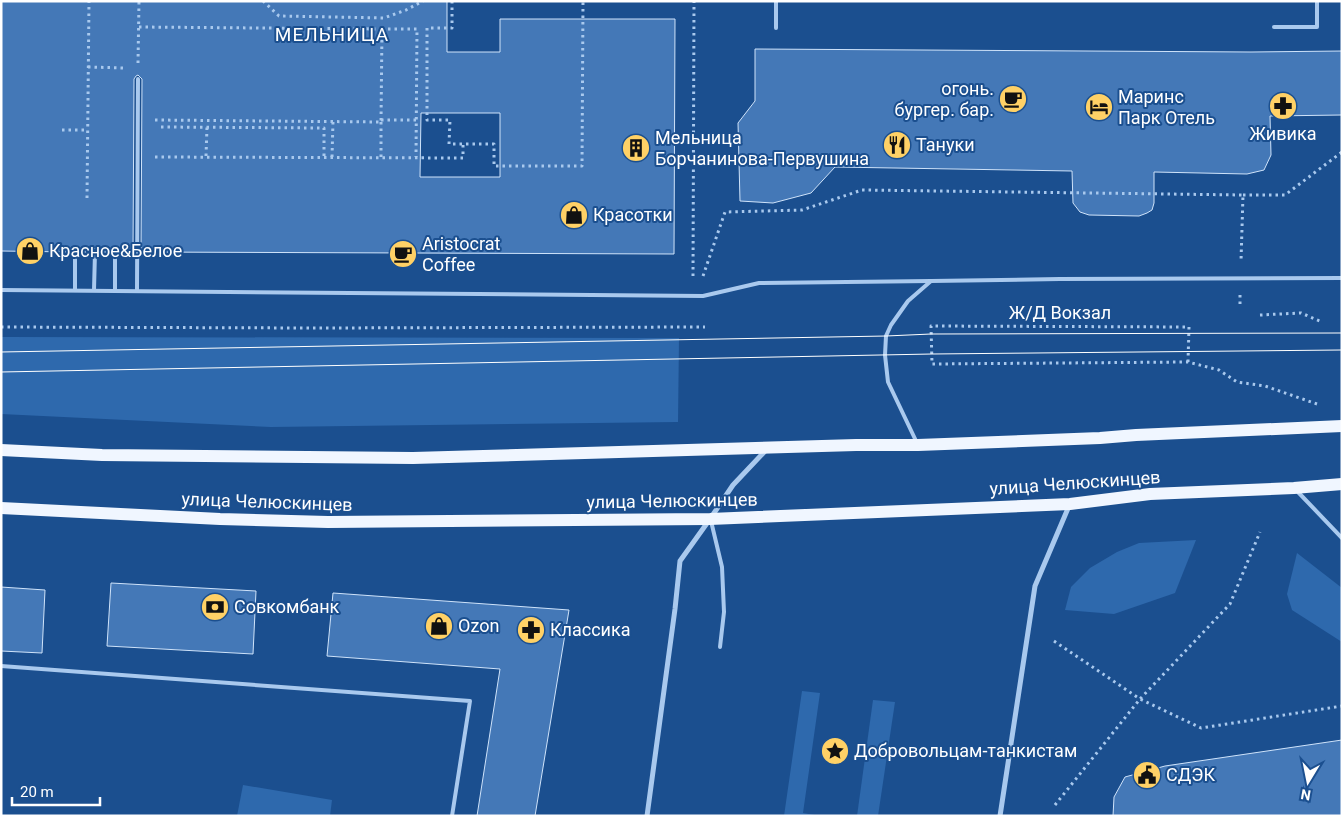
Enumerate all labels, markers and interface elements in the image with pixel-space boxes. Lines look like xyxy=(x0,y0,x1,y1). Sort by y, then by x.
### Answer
district label: МЕЛЬНИЦА xyxy=(275,23,389,46)
place label: огонь. бургер. бар. xyxy=(895,78,994,120)
cafe icon: огонь. бургер. бар. xyxy=(998,84,1028,114)
place label: Маринс Парк Отель xyxy=(1118,86,1215,128)
pharmacy icon: Живика xyxy=(1268,91,1298,121)
hotel icon: Маринс Парк Отель xyxy=(1084,92,1114,122)
place label: Живика xyxy=(1250,123,1316,144)
place label: Мельница Борчанинова-Первушина xyxy=(655,127,869,169)
restaurant icon: Тануки xyxy=(882,130,912,160)
building icon: Мельница Борчанинова-Первушина xyxy=(621,133,651,163)
place label: Тануки xyxy=(916,134,975,155)
shop icon: Красотки xyxy=(559,200,589,230)
place label: Красотки xyxy=(593,204,673,225)
place label: Aristocrat Coffee xyxy=(422,233,500,275)
shop icon: Красное&Белое xyxy=(15,236,45,266)
cafe icon: Aristocrat Coffee xyxy=(388,239,418,269)
place label: Красное&Белое xyxy=(49,240,182,261)
street label: Ж/Д Вокзал xyxy=(1009,302,1111,323)
street label: улица Челюскинцев xyxy=(989,466,1161,499)
street label: улица Челюскинцев xyxy=(181,488,353,515)
street label: улица Челюскинцев xyxy=(586,489,758,512)
bank icon: Совкомбанк xyxy=(200,592,230,622)
place label: Совкомбанк xyxy=(234,596,340,617)
shop icon: Ozon xyxy=(424,611,454,641)
place label: Ozon xyxy=(458,615,499,636)
pharmacy icon: Классика xyxy=(516,615,546,645)
place label: Классика xyxy=(550,619,631,640)
place icon: Добровольцам-танкистам xyxy=(820,736,850,766)
place label: Добровольцам-танкистам xyxy=(854,740,1077,761)
north arrow xyxy=(1283,757,1333,807)
public building icon: СДЭК xyxy=(1132,760,1162,790)
place label: СДЭК xyxy=(1166,764,1215,785)
scale bar xyxy=(12,774,100,806)
text: 20 m xyxy=(20,783,54,801)
text: N xyxy=(1299,786,1312,804)

